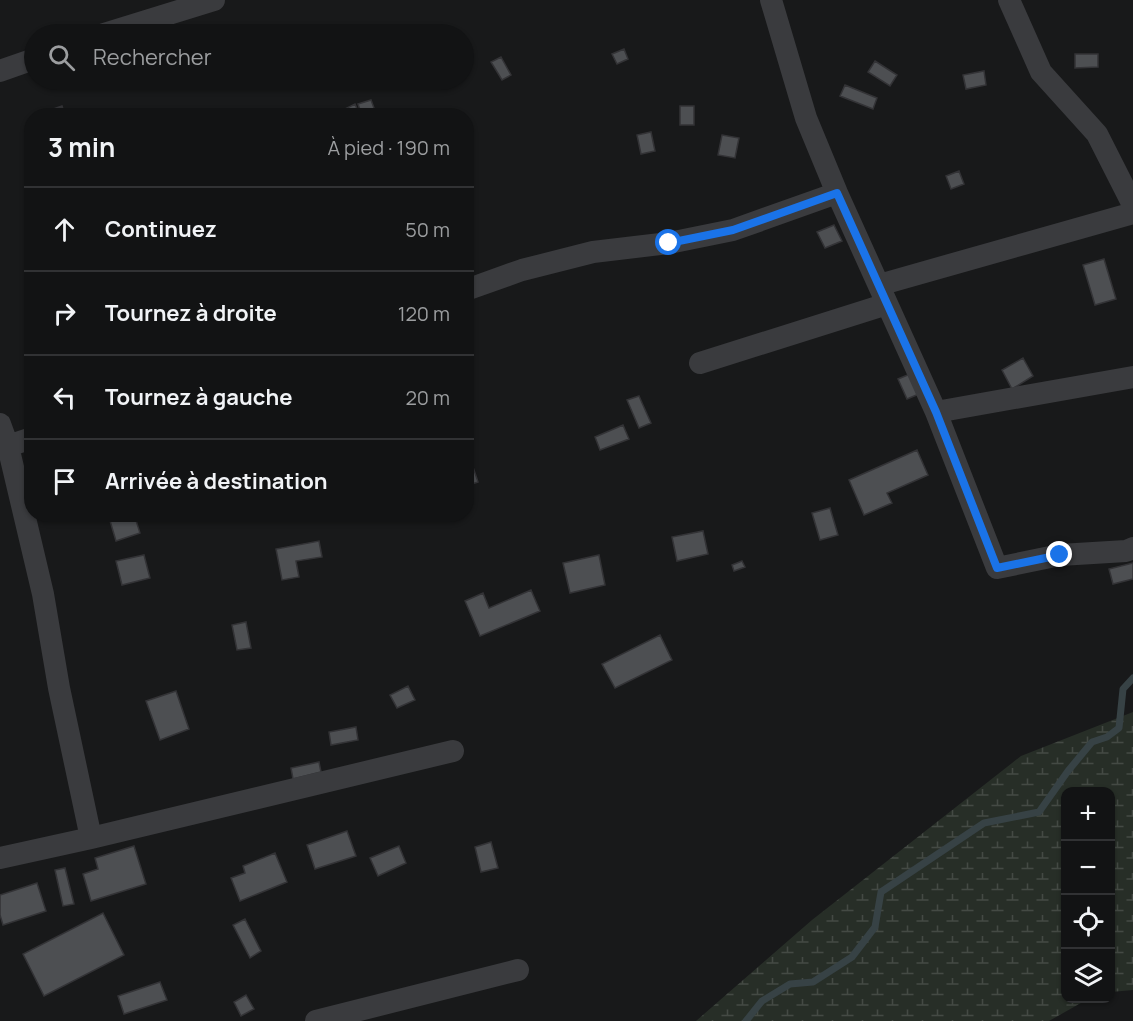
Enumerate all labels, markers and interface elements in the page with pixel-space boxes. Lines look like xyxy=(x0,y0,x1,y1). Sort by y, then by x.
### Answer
search box xyxy=(24,24,474,90)
icon: search xyxy=(45,41,78,74)
text: Rechercher xyxy=(93,42,212,72)
text: 3 min xyxy=(48,129,115,165)
text: À pied · 190 m xyxy=(327,134,450,161)
icon: ahead xyxy=(48,213,81,246)
text: Continuez xyxy=(105,214,217,244)
text: 50 m xyxy=(405,216,450,243)
route start xyxy=(655,229,681,255)
icon: right xyxy=(48,297,81,330)
text: Tournez à droite xyxy=(105,298,277,328)
text: 120 m xyxy=(398,300,450,327)
icon: left xyxy=(48,381,81,414)
text: Tournez à gauche xyxy=(105,382,292,412)
text: 20 m xyxy=(405,384,450,411)
icon: arrive xyxy=(48,465,81,498)
text: Arrivée à destination xyxy=(105,466,328,496)
route end xyxy=(1046,541,1072,567)
map controls xyxy=(1061,787,1115,1003)
button: + xyxy=(1061,787,1115,841)
button: − xyxy=(1061,841,1115,895)
button: locate xyxy=(1061,895,1115,949)
button: layers xyxy=(1061,949,1115,1003)

